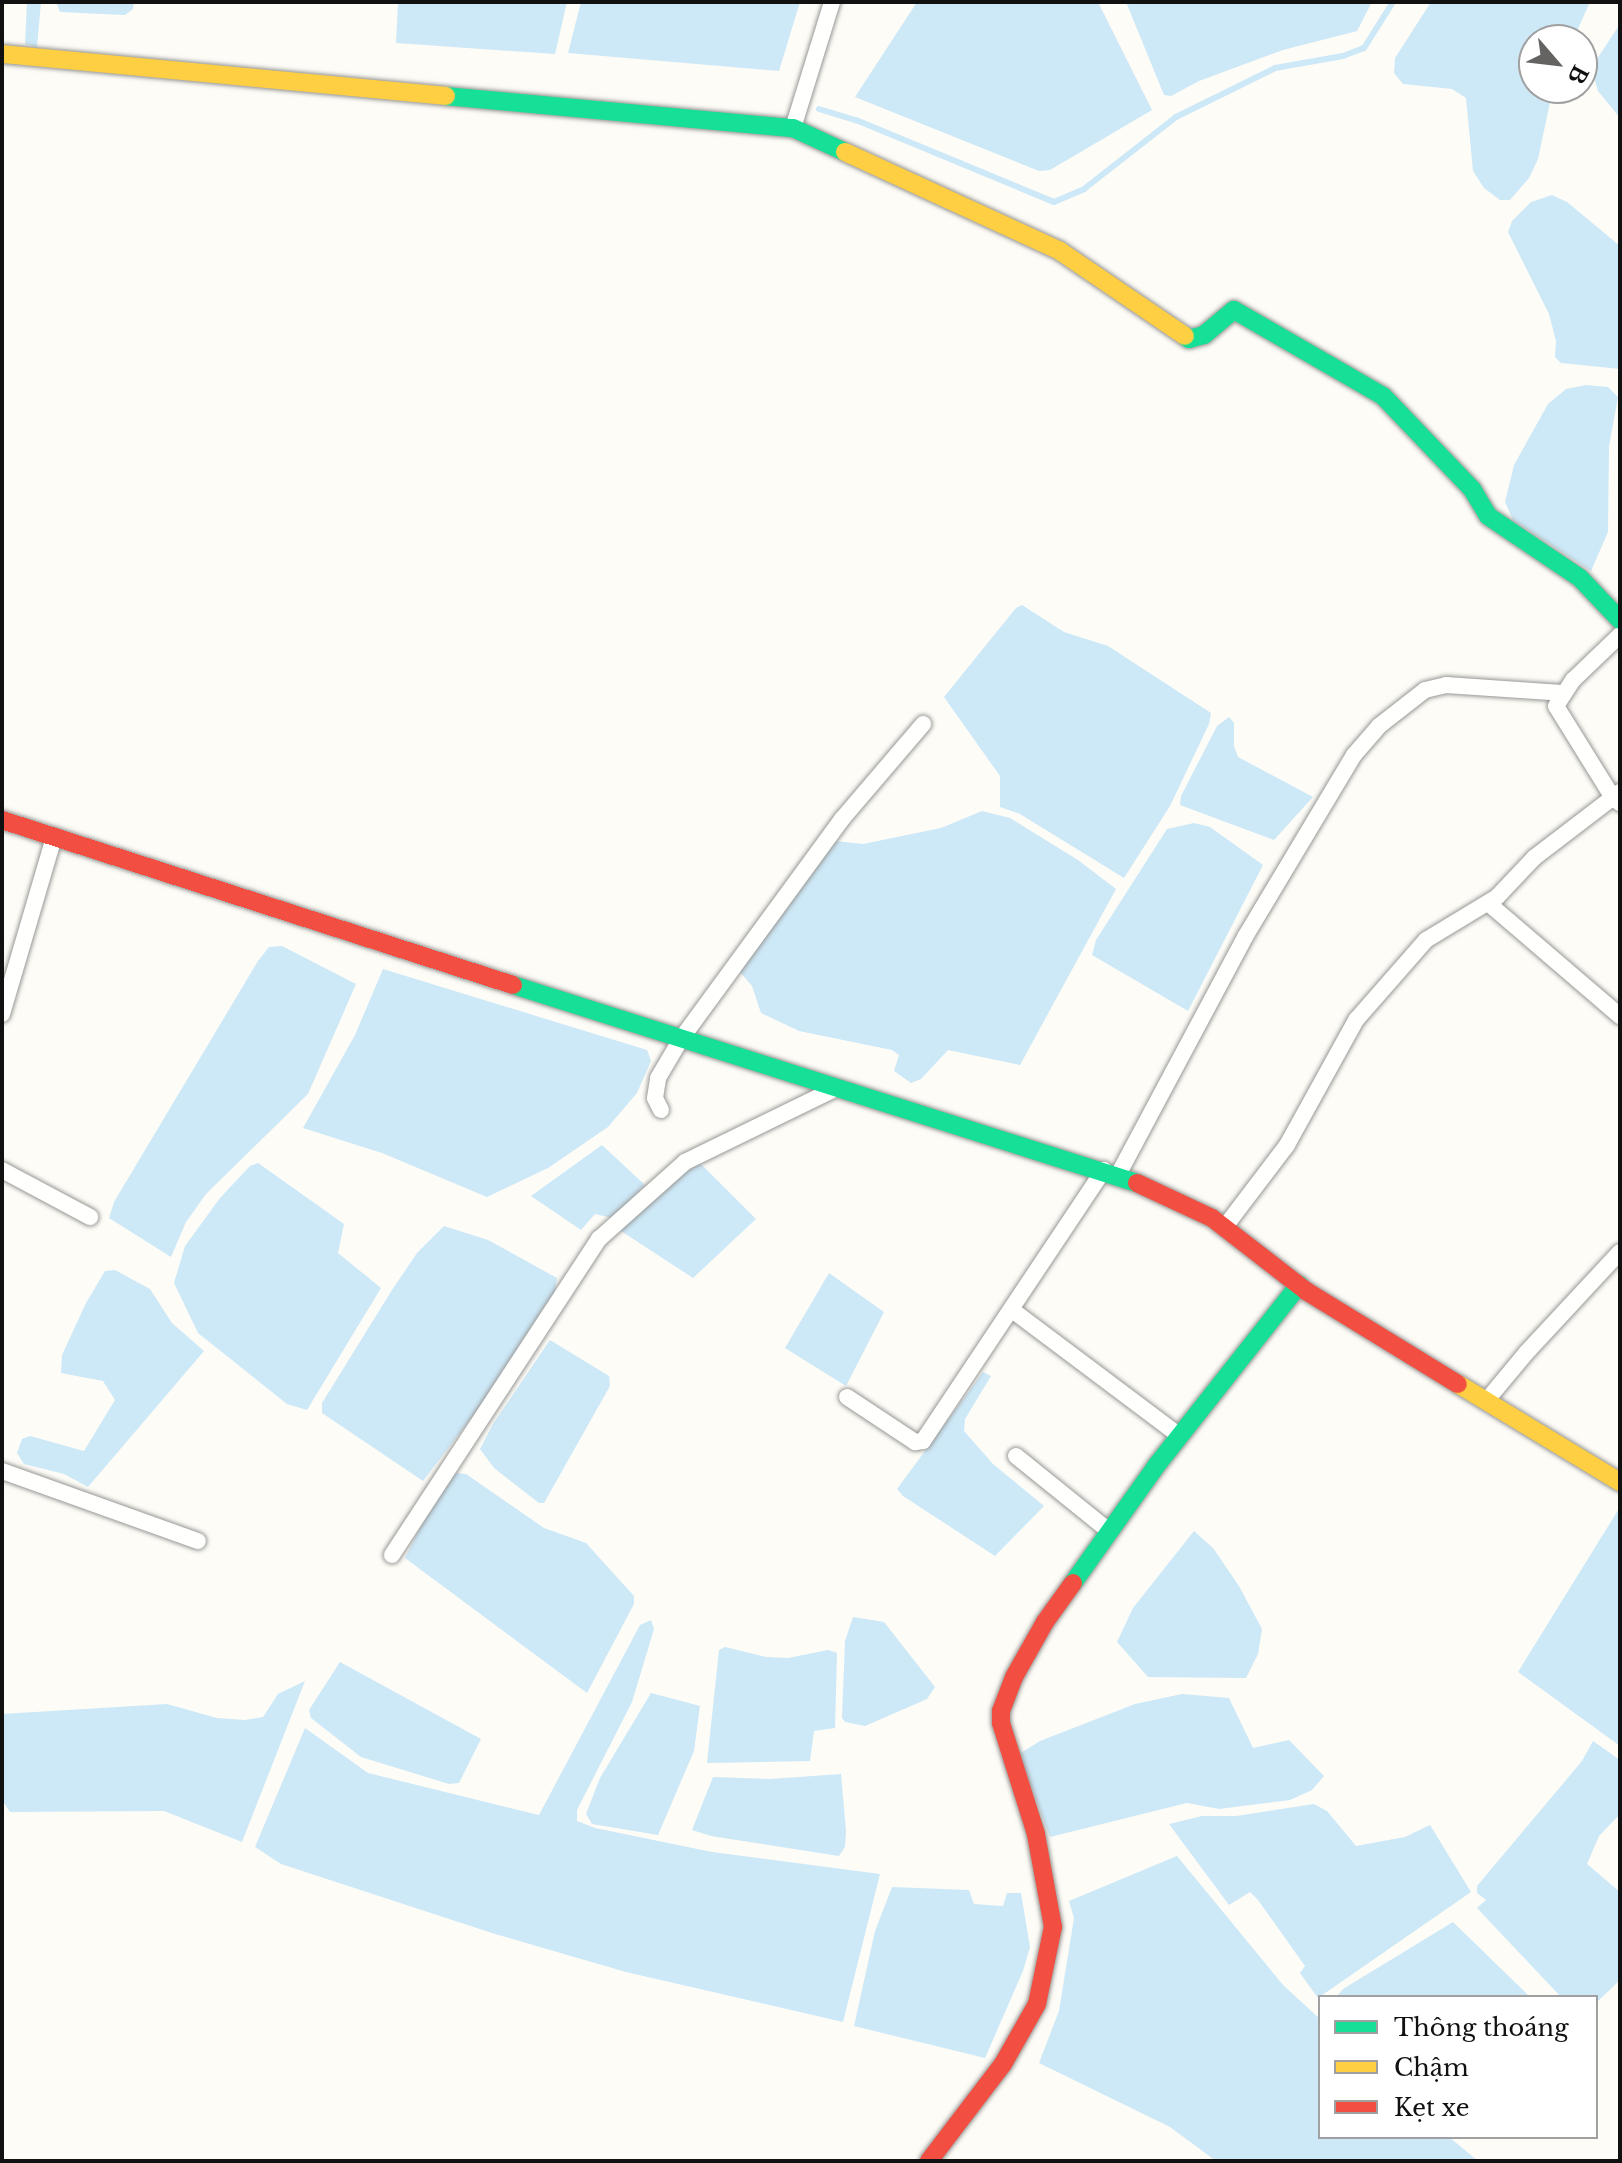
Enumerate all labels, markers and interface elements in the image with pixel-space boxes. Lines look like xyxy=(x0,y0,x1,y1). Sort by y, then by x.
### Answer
north arrow xyxy=(1518,24,1598,104)
text: B xyxy=(1562,60,1594,89)
legend xyxy=(1318,1995,1598,2139)
text: Thông thoáng xyxy=(1394,2013,1569,2042)
text: Chậm xyxy=(1394,2053,1469,2082)
text: Kẹt xe xyxy=(1394,2093,1469,2122)

